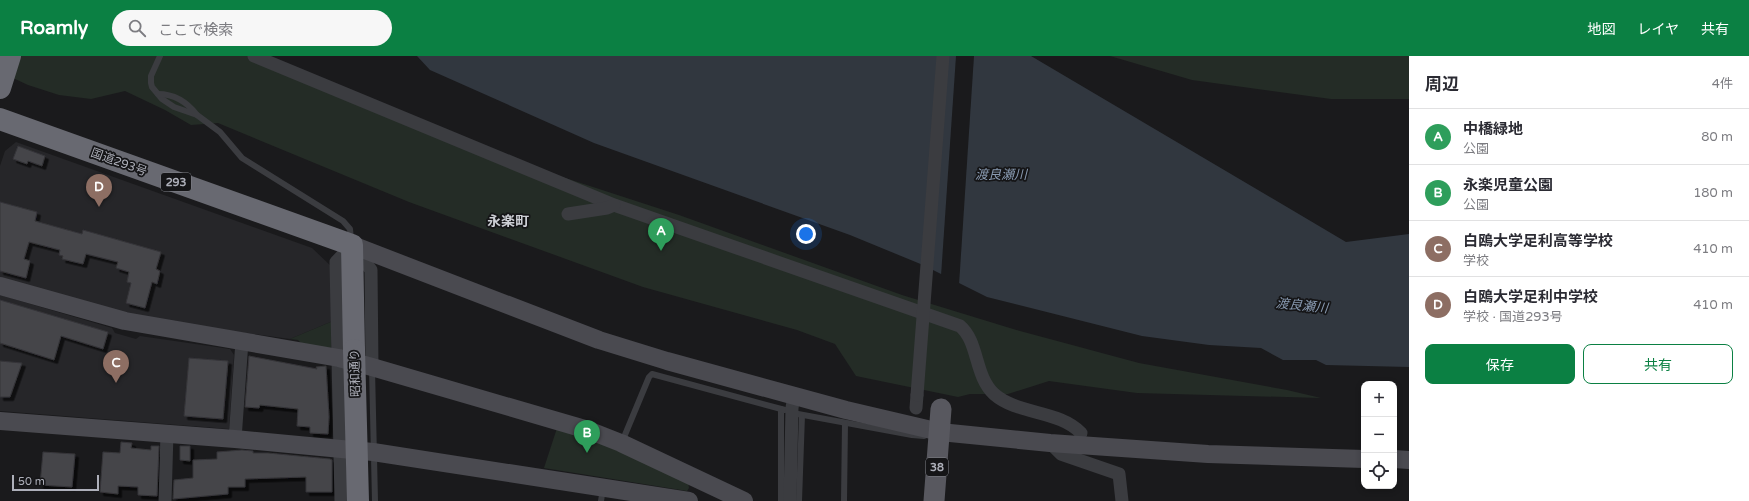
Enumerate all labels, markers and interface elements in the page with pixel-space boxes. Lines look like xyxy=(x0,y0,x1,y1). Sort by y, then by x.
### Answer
search box xyxy=(112,10,392,46)
text: Roamly xyxy=(20,17,88,39)
icon: search xyxy=(126,17,148,39)
text: ここで検索 xyxy=(158,21,233,39)
text: 地図 xyxy=(1587,21,1615,38)
text: レイヤ xyxy=(1637,21,1679,38)
text: 共有 xyxy=(1701,21,1729,38)
text: 周辺 xyxy=(1425,74,1459,95)
text: 4件 xyxy=(1712,76,1733,92)
text: 中橋緑地 xyxy=(1463,120,1523,138)
text: A xyxy=(1433,129,1443,145)
text: 80 m xyxy=(1701,129,1733,145)
text: 公園 xyxy=(1463,141,1489,157)
street label: 国道293号 xyxy=(89,145,149,179)
water label: 渡良瀬川 xyxy=(975,167,1029,183)
road number: 293 xyxy=(161,173,191,191)
pin: D xyxy=(86,174,112,207)
text: 永楽児童公園 xyxy=(1463,176,1553,194)
text: B xyxy=(1433,185,1443,201)
text: 180 m xyxy=(1693,185,1733,201)
text: 公園 xyxy=(1463,197,1489,213)
district label: 永楽町 xyxy=(487,213,529,230)
pin: A xyxy=(648,218,674,251)
your location xyxy=(796,224,816,244)
text: 白鴎大学足利高等学校 xyxy=(1463,232,1613,250)
text: C xyxy=(1433,241,1443,257)
text: 410 m xyxy=(1693,241,1733,257)
text: 学校 xyxy=(1463,253,1489,269)
text: 白鴎大学足利中学校 xyxy=(1463,288,1598,306)
water label: 渡良瀬川 xyxy=(1275,295,1331,317)
text: D xyxy=(1433,297,1443,313)
text: 410 m xyxy=(1693,297,1733,313)
text: 学校 · 国道293号 xyxy=(1463,309,1563,325)
button: 保存 xyxy=(1425,344,1575,384)
button: 共有 xyxy=(1583,344,1733,384)
street label: 昭和通り xyxy=(348,349,362,397)
pin: C xyxy=(103,350,129,383)
map controls xyxy=(1361,381,1397,489)
button: + xyxy=(1361,381,1397,417)
button: − xyxy=(1361,417,1397,453)
pin: B xyxy=(574,420,600,453)
button: locate xyxy=(1361,453,1397,489)
road number: 38 xyxy=(926,458,948,476)
scale bar xyxy=(12,473,99,492)
text: 50 m xyxy=(18,475,45,488)

